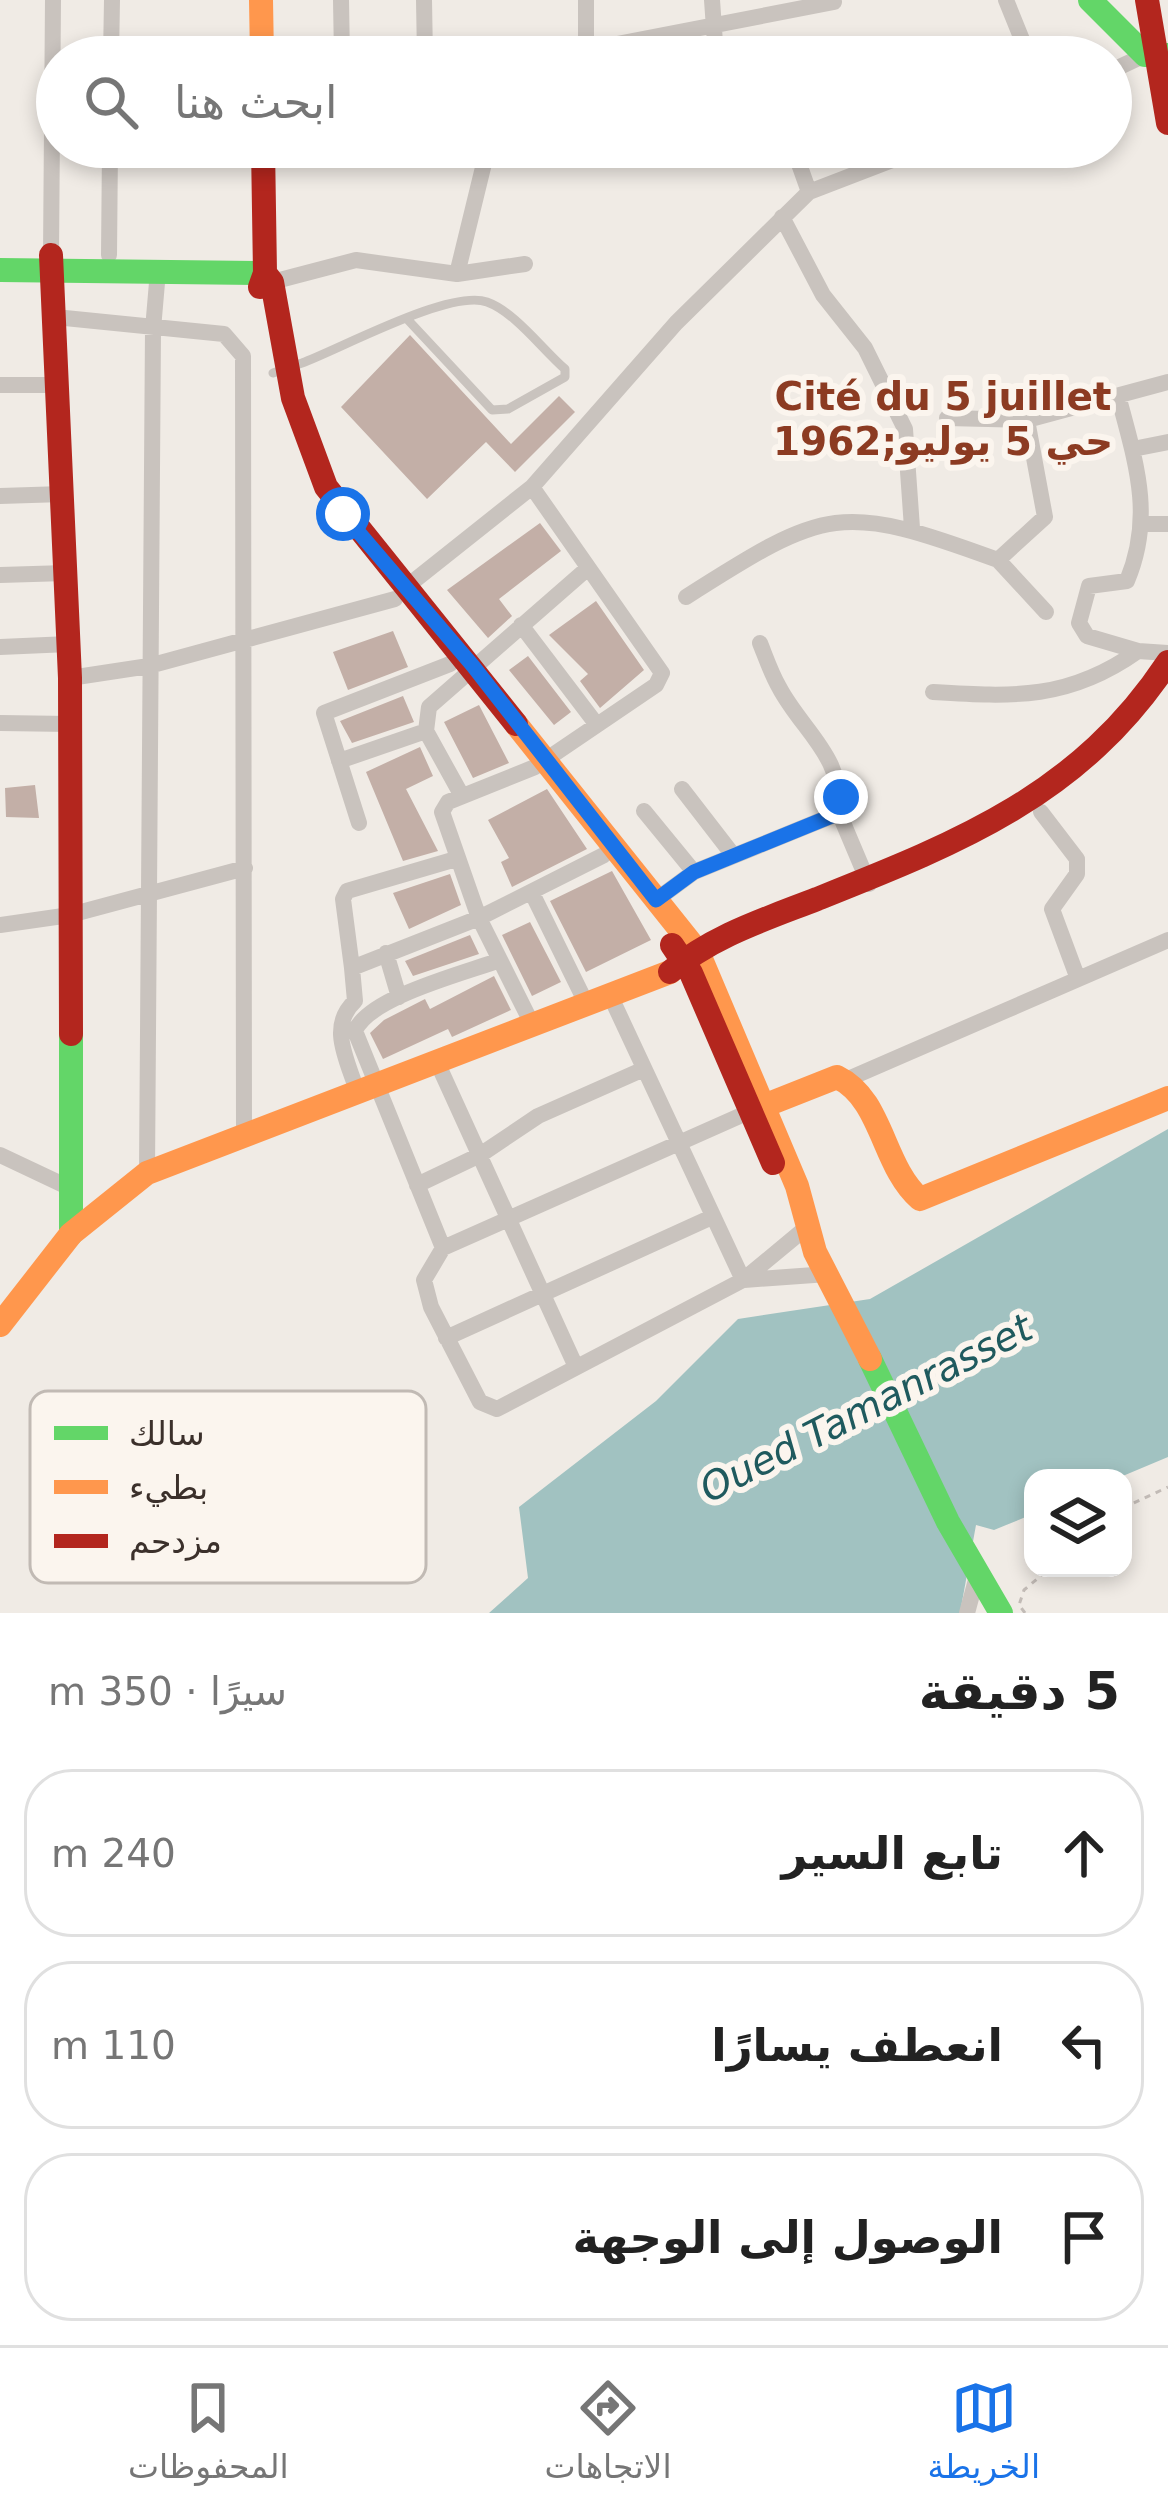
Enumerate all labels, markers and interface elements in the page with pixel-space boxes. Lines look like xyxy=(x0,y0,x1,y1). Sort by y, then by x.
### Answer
search box xyxy=(36,36,1132,168)
icon: search xyxy=(78,69,144,135)
text: ابحث هنا xyxy=(174,76,338,129)
district label: Cité du 5 juillet 1962;حي 5 يوليو xyxy=(773,374,1113,465)
route start xyxy=(316,487,370,541)
route end xyxy=(814,770,868,824)
water label: Oued Tamanrasset xyxy=(692,1304,1041,1511)
legend xyxy=(30,1391,426,1583)
text: سالك xyxy=(129,1414,205,1453)
text: بطيء xyxy=(129,1468,208,1507)
map controls xyxy=(1024,1469,1132,1577)
button: layers xyxy=(1024,1469,1132,1577)
text: مزدحم xyxy=(129,1522,222,1561)
text: 5 دقيقة xyxy=(919,1662,1120,1721)
text: سيرًا · 350 m xyxy=(48,1669,287,1714)
icon: ahead xyxy=(1051,1820,1117,1886)
text: تابع السير xyxy=(781,1827,1003,1880)
text: 240 m xyxy=(51,1831,176,1876)
icon: left xyxy=(1051,2012,1117,2078)
text: انعطف يسارًا xyxy=(711,2019,1003,2072)
text: 110 m xyxy=(51,2023,176,2068)
icon: arrive xyxy=(1051,2204,1117,2270)
text: الوصول إلى الوجهة xyxy=(573,2211,1003,2264)
tab: المحفوظات xyxy=(128,2375,289,2486)
tab: الاتجاهات xyxy=(545,2375,672,2486)
tab: الخريطة xyxy=(927,2375,1040,2486)

